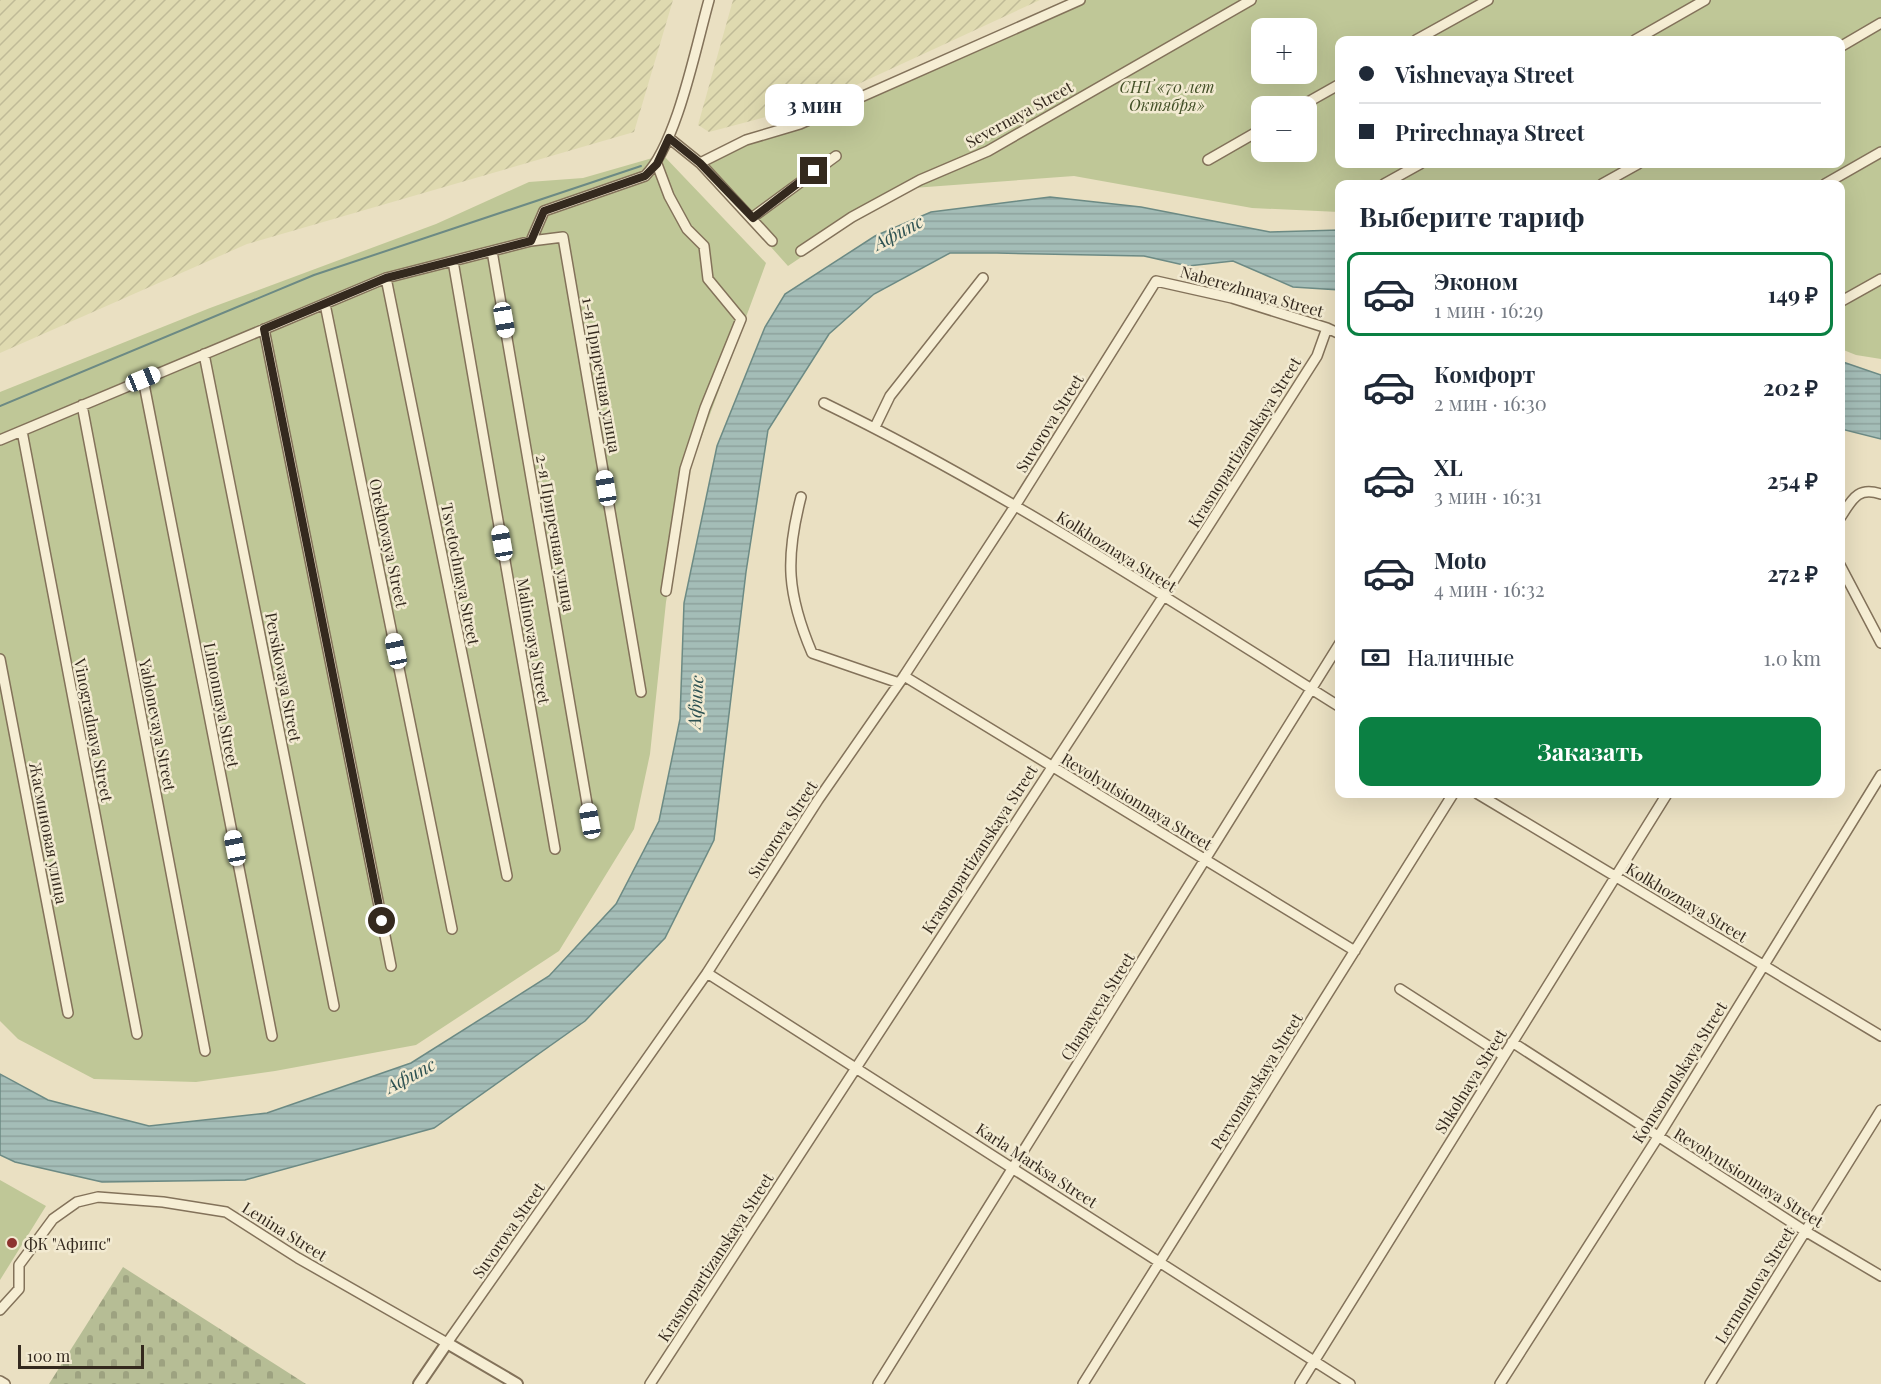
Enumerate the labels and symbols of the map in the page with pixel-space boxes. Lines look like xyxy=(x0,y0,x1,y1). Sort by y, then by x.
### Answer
street label: Severnaya Street xyxy=(962,76,1077,152)
park label: СНТ «70 лет Октября» xyxy=(1120,76,1215,115)
callout: 3 мин xyxy=(764,84,864,126)
route end xyxy=(800,157,827,184)
water label: Афипс xyxy=(867,209,927,256)
street label: Naberezhnaya Street xyxy=(1178,260,1326,322)
street label: 1-я Приречная улица xyxy=(578,296,626,454)
car xyxy=(492,301,516,339)
street label: Krasnopartizanskaya Street xyxy=(1183,353,1305,531)
car xyxy=(123,364,163,394)
street label: Suvorova Street xyxy=(1010,370,1088,476)
street label: 2-я Приречная улица xyxy=(532,453,580,613)
car xyxy=(594,469,618,507)
street label: Orekhovaya Street xyxy=(365,477,413,610)
street label: Tsvetochnaya Street xyxy=(437,501,485,647)
street label: Kolkhoznaya Street xyxy=(1053,506,1181,597)
car xyxy=(490,524,514,562)
street label: Malinovaya Street xyxy=(513,576,555,706)
street label: Persikovaya Street xyxy=(261,610,307,744)
car xyxy=(383,632,409,670)
street label: Limonnaya Street xyxy=(200,641,244,770)
street label: Vinogradnaya Street xyxy=(70,656,118,804)
street label: Yablonevaya Street xyxy=(135,656,181,793)
water label: Афипс xyxy=(682,675,708,731)
street label: Revolyutsionnaya Street xyxy=(1058,748,1217,855)
street label: Жасминовая улица xyxy=(25,760,73,906)
street label: Krasnopartizanskaya Street xyxy=(916,760,1042,937)
street label: Suvorova Street xyxy=(743,776,822,882)
car xyxy=(578,802,602,840)
car xyxy=(223,829,247,867)
street label: Kolkhoznaya Street xyxy=(1622,857,1752,947)
route start xyxy=(368,907,395,934)
street label: Chapayeva Street xyxy=(1055,948,1139,1064)
street label: Komsomolskaya Street xyxy=(1627,997,1731,1147)
street label: Pervomayskaya Street xyxy=(1205,1008,1307,1153)
street label: Shkolnaya Street xyxy=(1429,1024,1511,1137)
water label: Афипс xyxy=(379,1052,439,1099)
street label: Karla Marksa Street xyxy=(972,1118,1102,1212)
street label: Revolyutsionnaya Street xyxy=(1670,1122,1828,1232)
street label: Krasnopartizanskaya Street xyxy=(652,1168,778,1345)
street label: Suvorova Street xyxy=(467,1178,549,1282)
street label: Lenina Street xyxy=(239,1197,332,1266)
street label: Lermontova Street xyxy=(1710,1222,1799,1347)
place label: ФК "Афипс" xyxy=(24,1233,111,1254)
marker: ФК "Афипс" xyxy=(5,1236,19,1250)
scale bar xyxy=(18,1342,144,1370)

